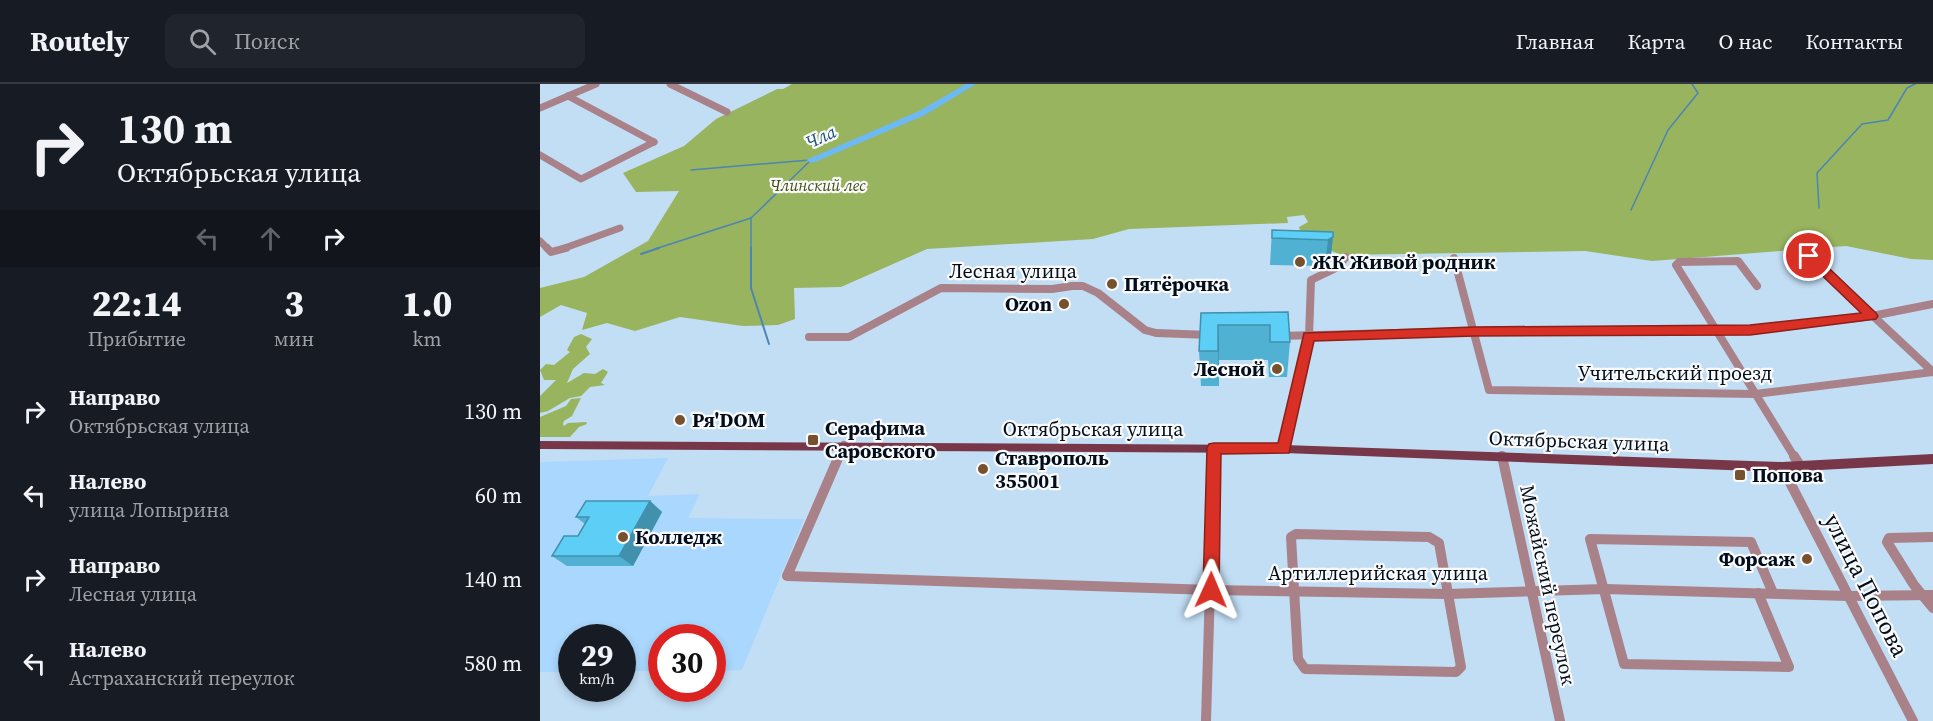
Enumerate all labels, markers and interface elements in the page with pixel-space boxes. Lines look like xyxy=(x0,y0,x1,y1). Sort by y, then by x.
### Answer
search box xyxy=(165,14,585,68)
text: Routely xyxy=(30,22,129,60)
icon: search xyxy=(186,25,219,58)
text: Поиск xyxy=(234,26,300,56)
text: Главная xyxy=(1516,27,1594,56)
text: Карта xyxy=(1627,27,1685,56)
text: О нас xyxy=(1718,27,1772,56)
text: Контакты xyxy=(1805,27,1903,56)
text: 130 m xyxy=(117,99,232,157)
icon: right xyxy=(18,108,96,186)
water label: Чла xyxy=(802,118,841,154)
text: Октябрьская улица xyxy=(117,154,361,191)
park label: Члинский лес xyxy=(770,174,866,196)
icon: left xyxy=(191,222,224,255)
icon: ahead xyxy=(254,222,287,255)
icon: right xyxy=(317,222,350,255)
pin xyxy=(1783,230,1834,281)
icon: arrive xyxy=(1792,239,1825,272)
place label: ЖК Живой родник xyxy=(1312,248,1496,276)
marker: ЖК Живой родник xyxy=(1293,255,1307,269)
street label: Лесная улица xyxy=(949,257,1078,285)
place label: Пятёрочка xyxy=(1124,270,1229,298)
marker: Пятёрочка xyxy=(1105,277,1119,291)
text: 22:14 xyxy=(92,279,182,328)
text: 3 xyxy=(284,279,304,328)
text: 1.0 xyxy=(402,279,452,328)
place label: Ozon xyxy=(1005,290,1052,318)
marker: Ozon xyxy=(1057,297,1071,311)
text: Прибытие xyxy=(88,325,186,353)
text: мин xyxy=(274,325,314,353)
text: km xyxy=(413,325,442,353)
place label: Лесной xyxy=(1193,355,1265,383)
street label: Учительский проезд xyxy=(1578,359,1772,387)
marker: Лесной xyxy=(1270,362,1284,376)
text: Направо xyxy=(69,382,160,412)
icon: right xyxy=(18,395,51,428)
text: 130 m xyxy=(464,396,522,426)
place label: Ря'DOM xyxy=(692,406,765,434)
text: Октябрьская улица xyxy=(69,412,250,440)
marker: Ря'DOM xyxy=(673,413,687,427)
place label: Серафима Саровского xyxy=(825,414,936,465)
street label: Октябрьская улица xyxy=(1003,415,1184,443)
street label: Октябрьская улица xyxy=(1488,424,1671,458)
marker: Серафима Саровского xyxy=(806,433,820,447)
place label: Ставрополь 355001 xyxy=(995,444,1109,495)
place label: Попова xyxy=(1752,461,1824,489)
marker: Ставрополь 355001 xyxy=(976,462,990,476)
text: Налево xyxy=(69,466,146,496)
marker: Попова xyxy=(1733,468,1747,482)
icon: left xyxy=(18,479,51,512)
text: 60 m xyxy=(475,480,522,510)
street label: Можайский переулок xyxy=(1513,482,1583,688)
text: улица Лопырина xyxy=(69,496,229,524)
street label: улица Попова xyxy=(1816,507,1917,663)
place label: Колледж xyxy=(635,523,723,551)
marker: Колледж xyxy=(616,530,630,544)
place label: Форсаж xyxy=(1719,545,1795,573)
text: Направо xyxy=(69,550,160,580)
marker: Форсаж xyxy=(1800,552,1814,566)
position arrow xyxy=(1179,558,1243,622)
street label: Артиллерийская улица xyxy=(1268,559,1489,587)
icon: right xyxy=(18,563,51,596)
text: 140 m xyxy=(464,564,522,594)
text: Лесная улица xyxy=(69,580,197,608)
speed limit sign: 30 xyxy=(648,624,726,702)
text: Налево xyxy=(69,634,146,664)
text: 29 xyxy=(581,635,613,676)
icon: left xyxy=(18,647,51,680)
text: 580 m xyxy=(464,648,522,678)
text: Астраханский переулок xyxy=(69,664,295,692)
text: km/h xyxy=(579,668,615,689)

